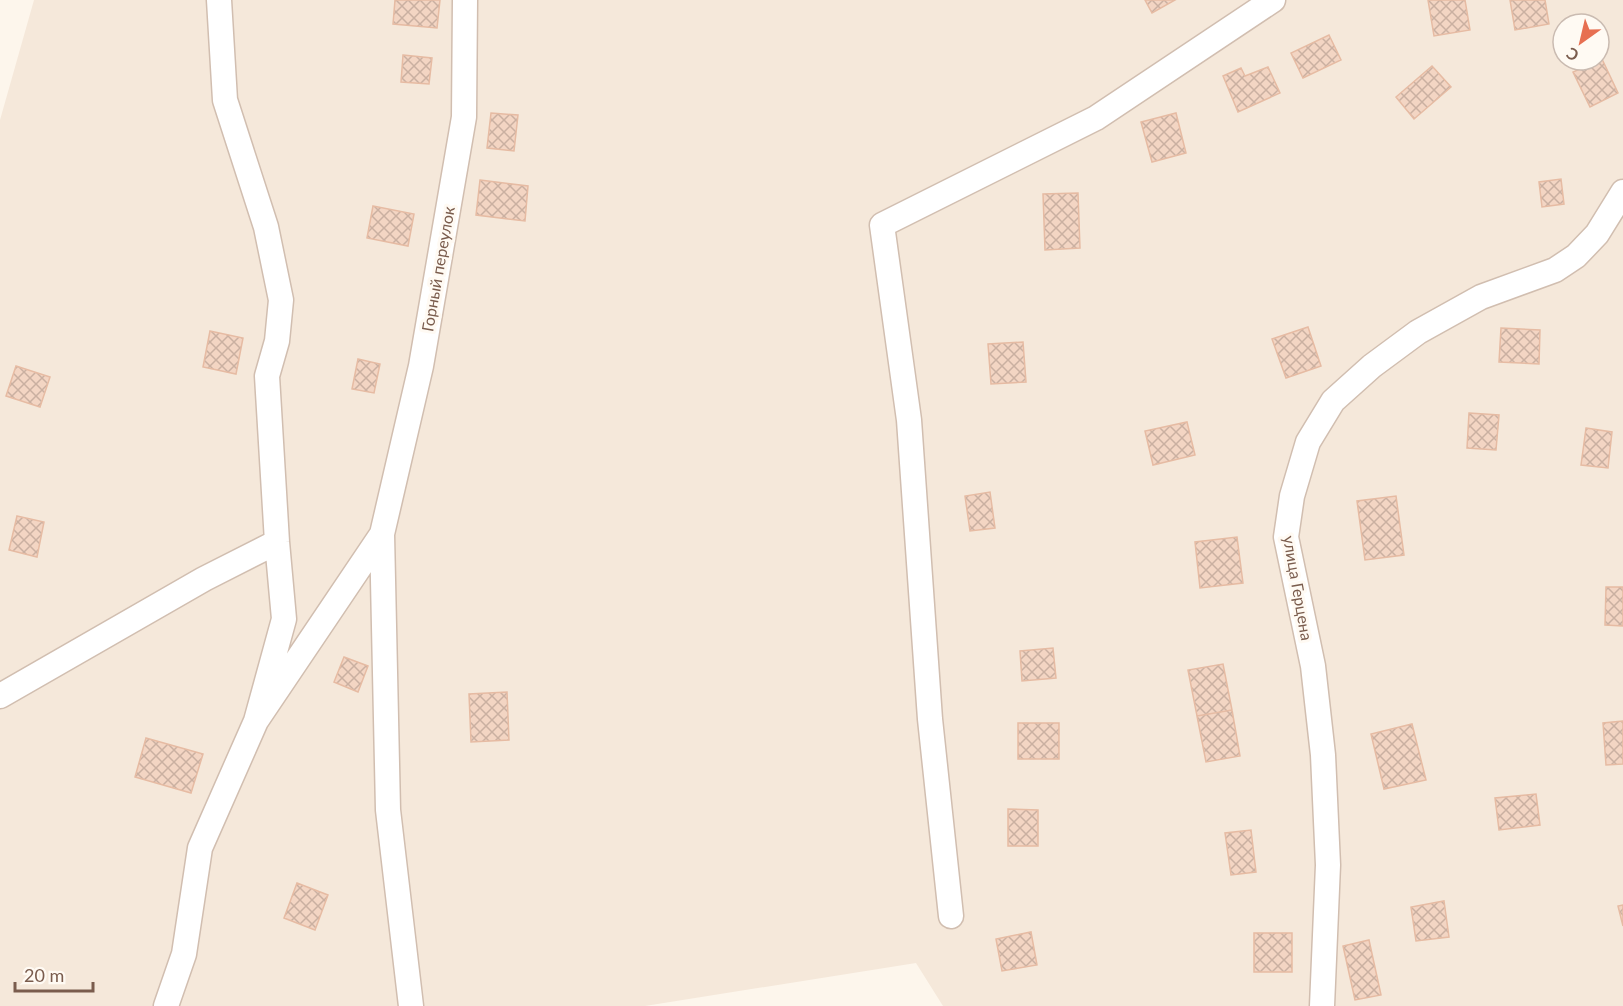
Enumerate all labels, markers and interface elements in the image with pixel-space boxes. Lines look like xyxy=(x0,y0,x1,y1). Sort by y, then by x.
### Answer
north arrow xyxy=(1551,12,1611,72)
text: С xyxy=(1562,44,1582,66)
street label: Горный переулок xyxy=(417,204,458,333)
street label: улица Герцена xyxy=(1280,534,1317,642)
scale bar xyxy=(15,955,93,993)
text: 20 m xyxy=(24,964,64,986)

